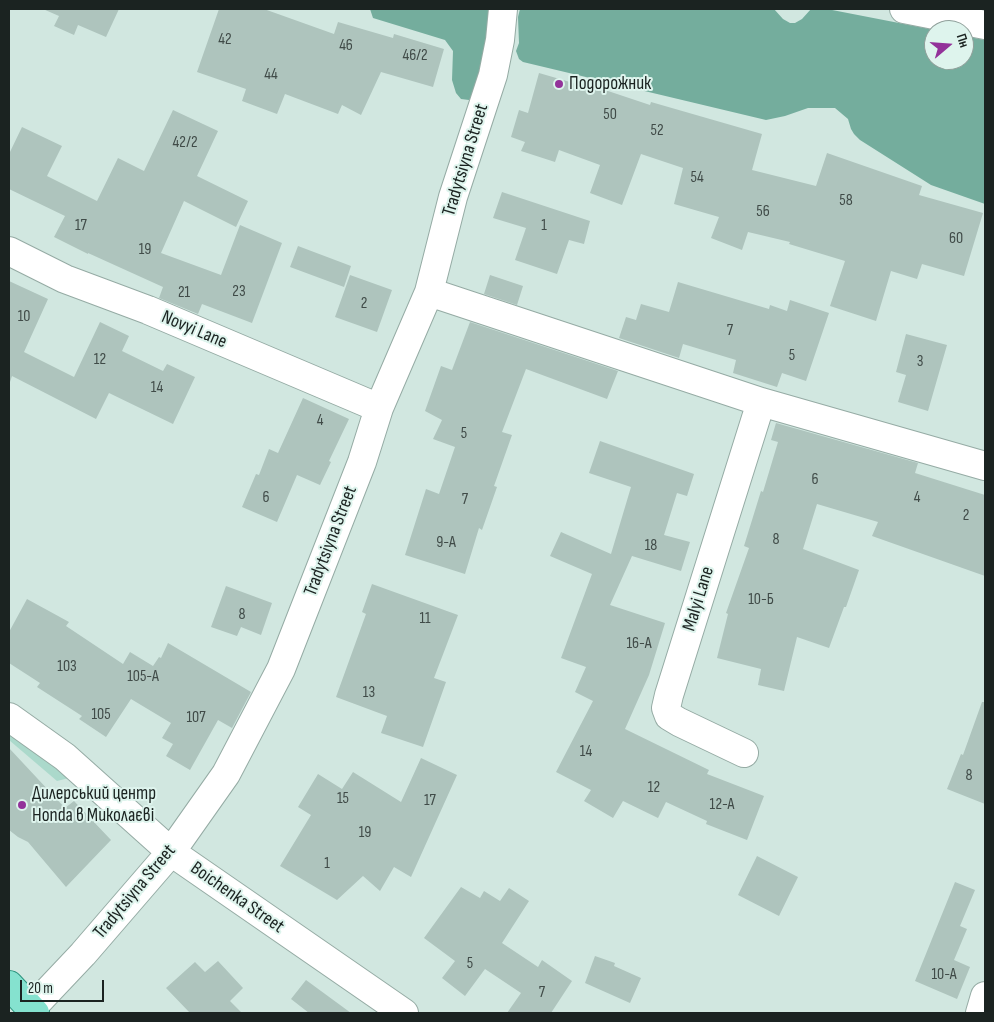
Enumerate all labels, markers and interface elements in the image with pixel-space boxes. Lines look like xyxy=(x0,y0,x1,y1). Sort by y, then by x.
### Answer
north arrow xyxy=(924,20,974,70)
house number: 42 xyxy=(218,30,232,50)
text: Пн xyxy=(953,31,973,50)
house number: 46 xyxy=(339,36,353,56)
house number: 46/2 xyxy=(403,46,427,66)
house number: 44 xyxy=(264,65,278,85)
place label: Подорожник xyxy=(569,73,651,95)
marker: Подорожник xyxy=(553,78,565,90)
street label: Tradytsiyna Street xyxy=(438,101,494,219)
house number: 50 xyxy=(603,105,617,125)
house number: 52 xyxy=(650,121,664,141)
house number: 42/2 xyxy=(173,133,197,153)
house number: 54 xyxy=(690,168,704,188)
house number: 58 xyxy=(839,191,853,211)
house number: 56 xyxy=(756,202,770,222)
house number: 17 xyxy=(75,216,87,236)
house number: 1 xyxy=(541,216,547,236)
house number: 60 xyxy=(949,229,963,249)
house number: 19 xyxy=(139,240,151,260)
house number: 23 xyxy=(232,282,246,302)
house number: 21 xyxy=(178,283,190,303)
house number: 2 xyxy=(361,294,367,314)
street label: Novyi Lane xyxy=(158,306,230,354)
house number: 10 xyxy=(18,307,30,327)
house number: 7 xyxy=(727,321,733,341)
house number: 5 xyxy=(789,346,795,366)
house number: 12 xyxy=(94,350,106,370)
house number: 3 xyxy=(917,352,923,372)
house number: 14 xyxy=(151,378,163,398)
house number: 4 xyxy=(317,411,323,431)
house number: 5 xyxy=(461,424,467,444)
house number: 6 xyxy=(811,470,819,490)
street label: Tradytsiyna Street xyxy=(300,483,362,599)
house number: 6 xyxy=(262,488,270,508)
house number: 4 xyxy=(914,488,920,508)
house number: 7 xyxy=(462,490,468,510)
house number: 2 xyxy=(963,506,969,526)
house number: 8 xyxy=(772,530,780,550)
house number: 9-А xyxy=(436,533,456,553)
house number: 18 xyxy=(645,536,657,556)
street label: Malyi Lane xyxy=(678,564,720,634)
house number: 10-Б xyxy=(748,590,774,610)
house number: 8 xyxy=(238,605,246,625)
house number: 11 xyxy=(419,609,431,629)
house number: 16-А xyxy=(626,634,652,654)
house number: 103 xyxy=(57,657,77,677)
house number: 105-А xyxy=(127,667,159,687)
house number: 13 xyxy=(363,683,375,703)
house number: 105 xyxy=(91,705,111,725)
house number: 107 xyxy=(186,708,206,728)
house number: 14 xyxy=(580,742,592,762)
house number: 8 xyxy=(965,766,973,786)
house number: 12 xyxy=(648,778,660,798)
place label: Дилерський центр Honda в Миколаєві xyxy=(32,783,156,827)
house number: 15 xyxy=(337,789,349,809)
house number: 17 xyxy=(424,791,436,811)
house number: 12-А xyxy=(710,795,734,815)
marker: Дилерський центр Honda в Миколаєві xyxy=(16,799,28,811)
house number: 19 xyxy=(359,823,371,843)
street label: Tradytsiyna Street xyxy=(89,840,181,944)
house number: 1 xyxy=(324,854,330,874)
street label: Boichenka Street xyxy=(186,857,288,939)
house number: 5 xyxy=(467,954,473,974)
house number: 10-А xyxy=(931,965,957,985)
scale bar xyxy=(22,970,106,1002)
text: 20 m xyxy=(28,979,53,998)
house number: 7 xyxy=(539,983,545,1003)

